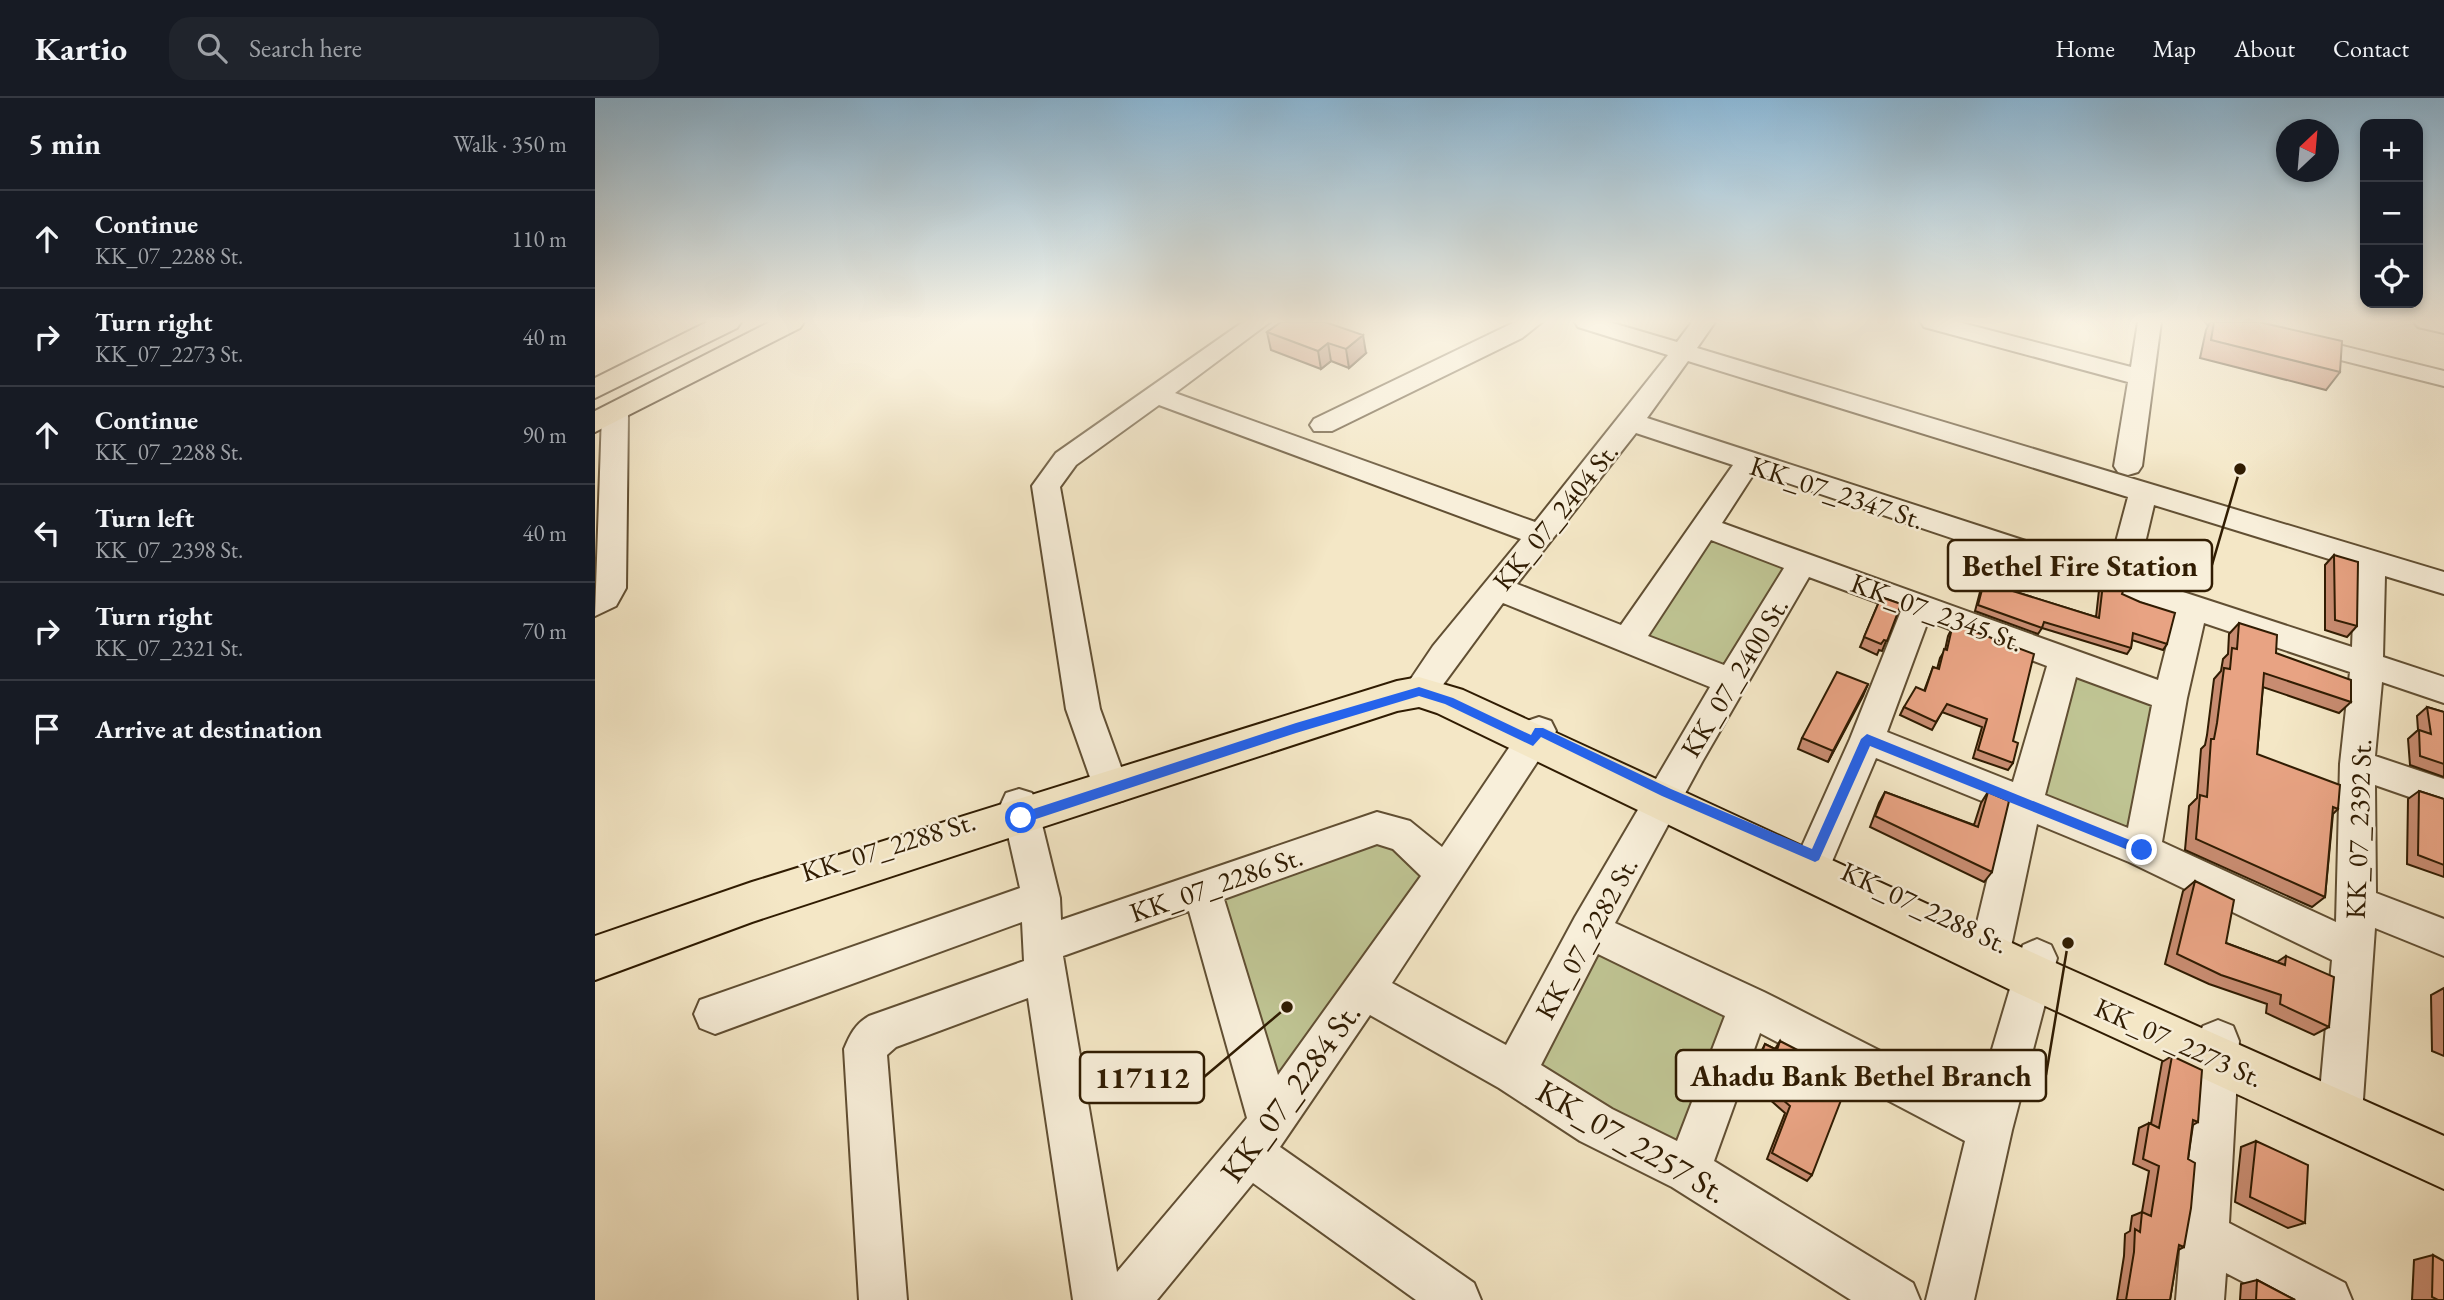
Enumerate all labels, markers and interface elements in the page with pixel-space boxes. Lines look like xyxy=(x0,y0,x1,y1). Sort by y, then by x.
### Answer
search box xyxy=(169,17,659,80)
text: Kartio xyxy=(35,27,127,70)
icon: search xyxy=(193,29,231,67)
text: Search here xyxy=(249,31,362,65)
text: Home xyxy=(2055,33,2115,64)
text: Map xyxy=(2153,33,2196,64)
text: About xyxy=(2234,33,2295,64)
text: Contact xyxy=(2333,33,2409,64)
north arrow xyxy=(2276,119,2339,182)
map controls xyxy=(2360,119,2423,308)
button: + xyxy=(2360,119,2423,182)
text: 5 min xyxy=(28,124,101,163)
text: Walk · 350 m xyxy=(453,129,567,159)
button: − xyxy=(2360,182,2423,245)
text: Continue xyxy=(95,207,198,241)
icon: ahead xyxy=(28,220,66,258)
text: 110 m xyxy=(511,224,567,254)
text: KK_07_2288 St. xyxy=(95,241,243,271)
button: locate xyxy=(2360,245,2423,308)
text: Turn right xyxy=(95,305,213,339)
icon: right xyxy=(28,318,66,356)
text: 40 m xyxy=(522,322,567,352)
text: KK_07_2273 St. xyxy=(95,339,243,369)
text: Continue xyxy=(95,403,198,437)
icon: ahead xyxy=(28,416,66,454)
text: 90 m xyxy=(522,420,567,450)
street label: KK_07_2404 St. xyxy=(1484,434,1626,598)
text: KK_07_2288 St. xyxy=(95,437,243,467)
street label: KK_07_2347 St. xyxy=(1746,447,1928,537)
text: Turn left xyxy=(95,501,194,535)
icon: left xyxy=(28,514,66,552)
text: 40 m xyxy=(522,518,567,548)
text: KK_07_2398 St. xyxy=(95,535,243,565)
callout: Bethel Fire Station xyxy=(1948,540,2212,591)
text: Bethel Fire Station xyxy=(1962,546,2198,585)
street label: KK_07_2345 St. xyxy=(1846,564,2028,660)
street label: KK_07_2400 St. xyxy=(1672,590,1796,764)
text: Turn right xyxy=(95,599,213,633)
icon: right xyxy=(28,612,66,650)
text: 70 m xyxy=(522,616,567,646)
text: KK_07_2321 St. xyxy=(95,633,243,663)
icon: arrive xyxy=(28,710,66,748)
text: Arrive at destination xyxy=(95,712,322,746)
street label: KK_07_2392 St. xyxy=(2337,738,2379,920)
street label: KK_07_2288 St. xyxy=(796,802,980,890)
route start xyxy=(1005,802,1036,833)
route end xyxy=(2126,834,2157,865)
street label: KK_07_2286 St. xyxy=(1125,838,1307,930)
street label: KK_07_2282 St. xyxy=(1526,850,1646,1026)
street label: KK_07_2288 St. xyxy=(1836,853,2014,961)
street label: KK_07_2273 St. xyxy=(2089,989,2269,1095)
street label: KK_07_2284 St. xyxy=(1210,993,1370,1191)
callout: Ahadu Bank Bethel Branch xyxy=(1676,1050,2046,1101)
callout: 117112 xyxy=(1080,1052,1204,1103)
text: Ahadu Bank Bethel Branch xyxy=(1689,1056,2032,1095)
text: 117112 xyxy=(1094,1058,1190,1097)
street label: KK_07_2257 St. xyxy=(1529,1069,1735,1213)

